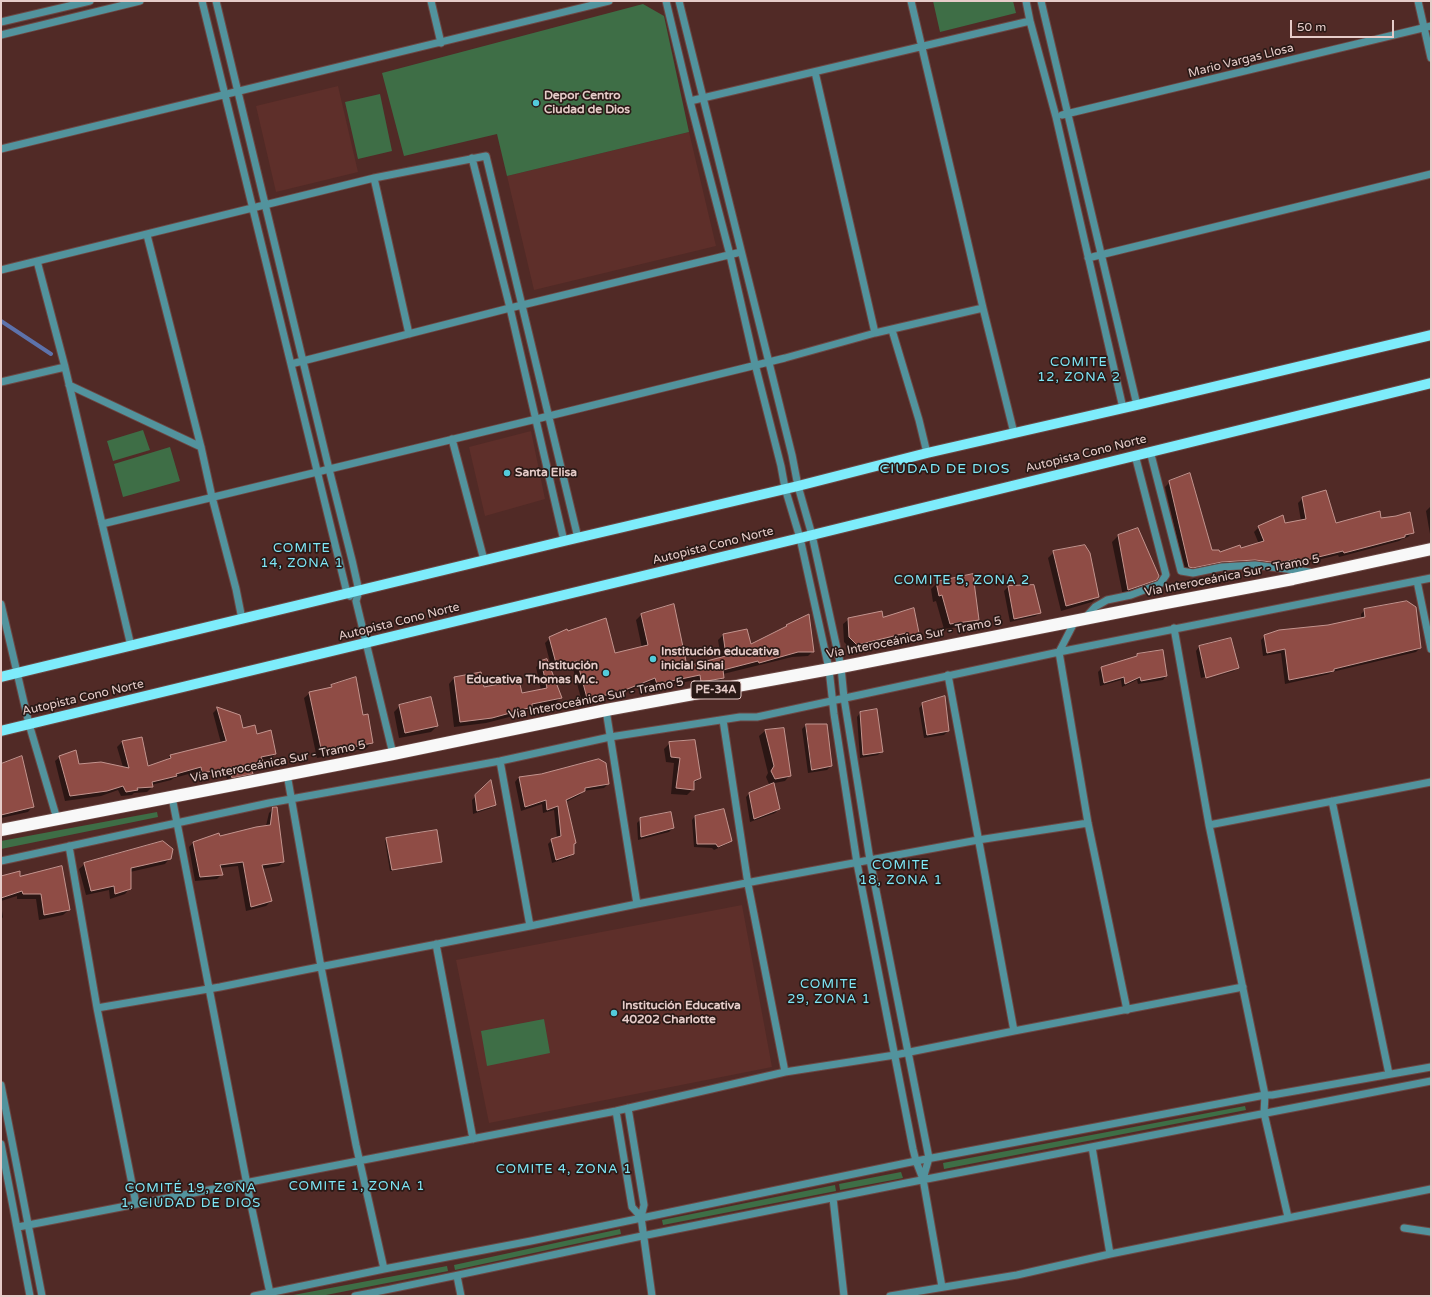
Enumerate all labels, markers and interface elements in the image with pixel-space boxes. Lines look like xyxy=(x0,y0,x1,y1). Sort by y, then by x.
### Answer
scale bar xyxy=(1292,12,1396,38)
text: 50 m xyxy=(1297,20,1326,34)
street label: Mario Vargas Llosa xyxy=(1187,41,1295,81)
place label: Depor Centro Ciudad de Dios xyxy=(544,89,630,117)
marker: Depor Centro Ciudad de Dios xyxy=(531,98,541,108)
district label: COMITE 12, ZONA 2 xyxy=(1037,355,1121,386)
street label: Autopista Cono Norte xyxy=(1024,432,1148,476)
district label: CIUDAD DE DIOS xyxy=(880,461,1010,477)
place label: Santa Elisa xyxy=(515,466,577,480)
marker: Santa Elisa xyxy=(502,468,512,478)
street label: Autopista Cono Norte xyxy=(651,524,775,568)
district label: COMITE 14, ZONA 1 xyxy=(260,541,344,572)
street label: Vía Interoceánica Sur - Tramo 5 xyxy=(1143,552,1321,600)
district label: COMITE 5, ZONA 2 xyxy=(894,573,1030,589)
street label: Autopista Cono Norte xyxy=(337,600,461,644)
street label: Vía Interoceánica Sur - Tramo 5 xyxy=(825,614,1003,662)
place label: Institución educativa inicial Sinai xyxy=(661,645,779,673)
marker: Institución educativa inicial Sinai xyxy=(648,654,658,664)
place label: Institución Educativa Thomas M.c. xyxy=(466,659,598,687)
marker: Institución Educativa Thomas M.c. xyxy=(601,668,611,678)
street label: Vía Interoceánica Sur - Tramo 5 xyxy=(507,675,685,723)
street label: Autopista Cono Norte xyxy=(21,677,145,719)
road number: PE-34A xyxy=(691,681,741,699)
street label: Vía Interoceánica Sur - Tramo 5 xyxy=(189,738,367,786)
district label: COMITE 18, ZONA 1 xyxy=(859,858,943,889)
district label: COMITE 29, ZONA 1 xyxy=(787,977,871,1008)
place label: Institución Educativa 40202 Charlotte xyxy=(622,999,741,1027)
marker: Institución Educativa 40202 Charlotte xyxy=(609,1008,619,1018)
district label: COMITE 4, ZONA 1 xyxy=(496,1162,632,1178)
district label: COMITE 1, ZONA 1 xyxy=(289,1179,425,1195)
district label: COMITÉ 19, ZONA 1, CIUDAD DE DIOS xyxy=(121,1181,261,1212)

